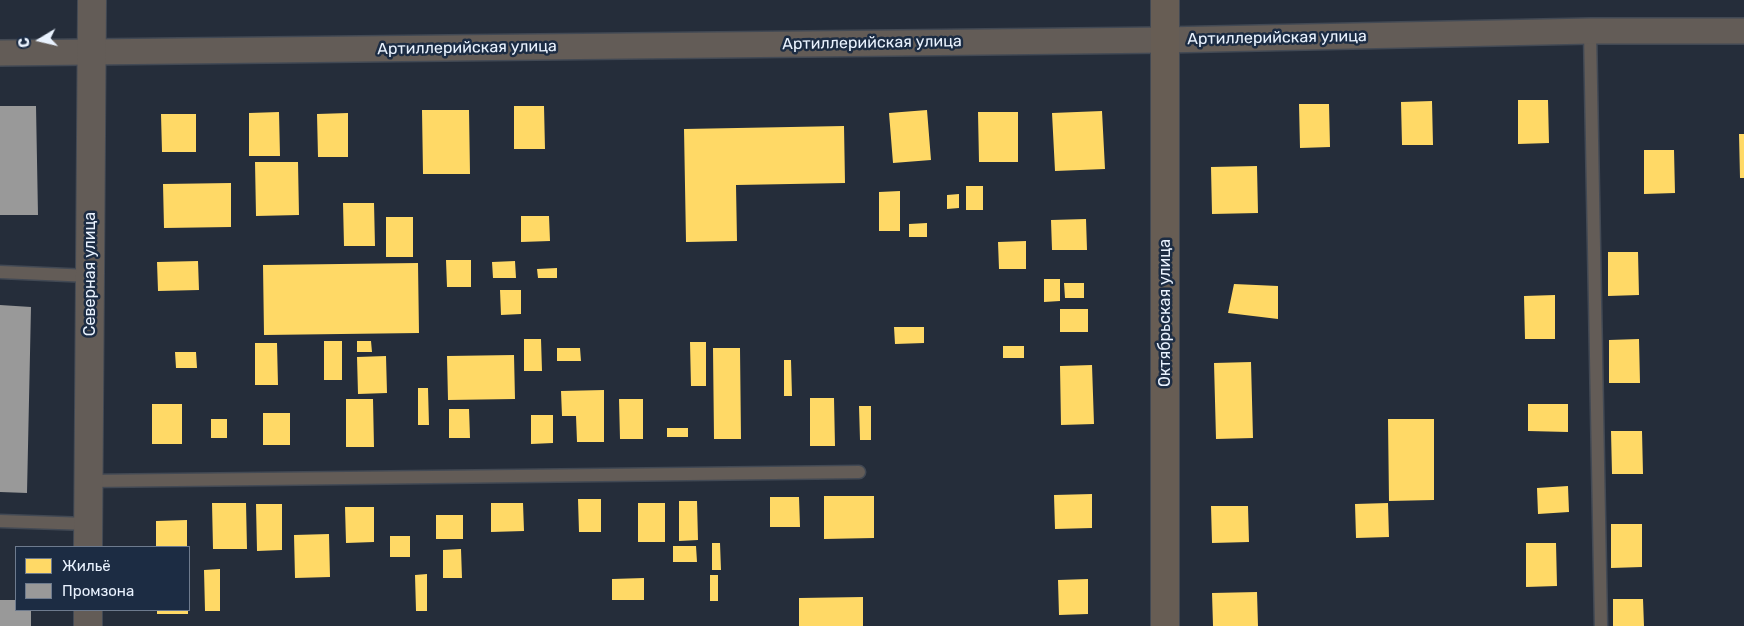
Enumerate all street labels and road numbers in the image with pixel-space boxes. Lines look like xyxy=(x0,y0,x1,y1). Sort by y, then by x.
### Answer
street label: Артиллерийская улица xyxy=(1187,27,1367,49)
street label: Артиллерийская улица xyxy=(782,32,962,54)
street label: Артиллерийская улица xyxy=(377,37,557,59)
street label: Северная улица xyxy=(80,212,100,336)
street label: Октябрьская улица xyxy=(1155,239,1175,387)

